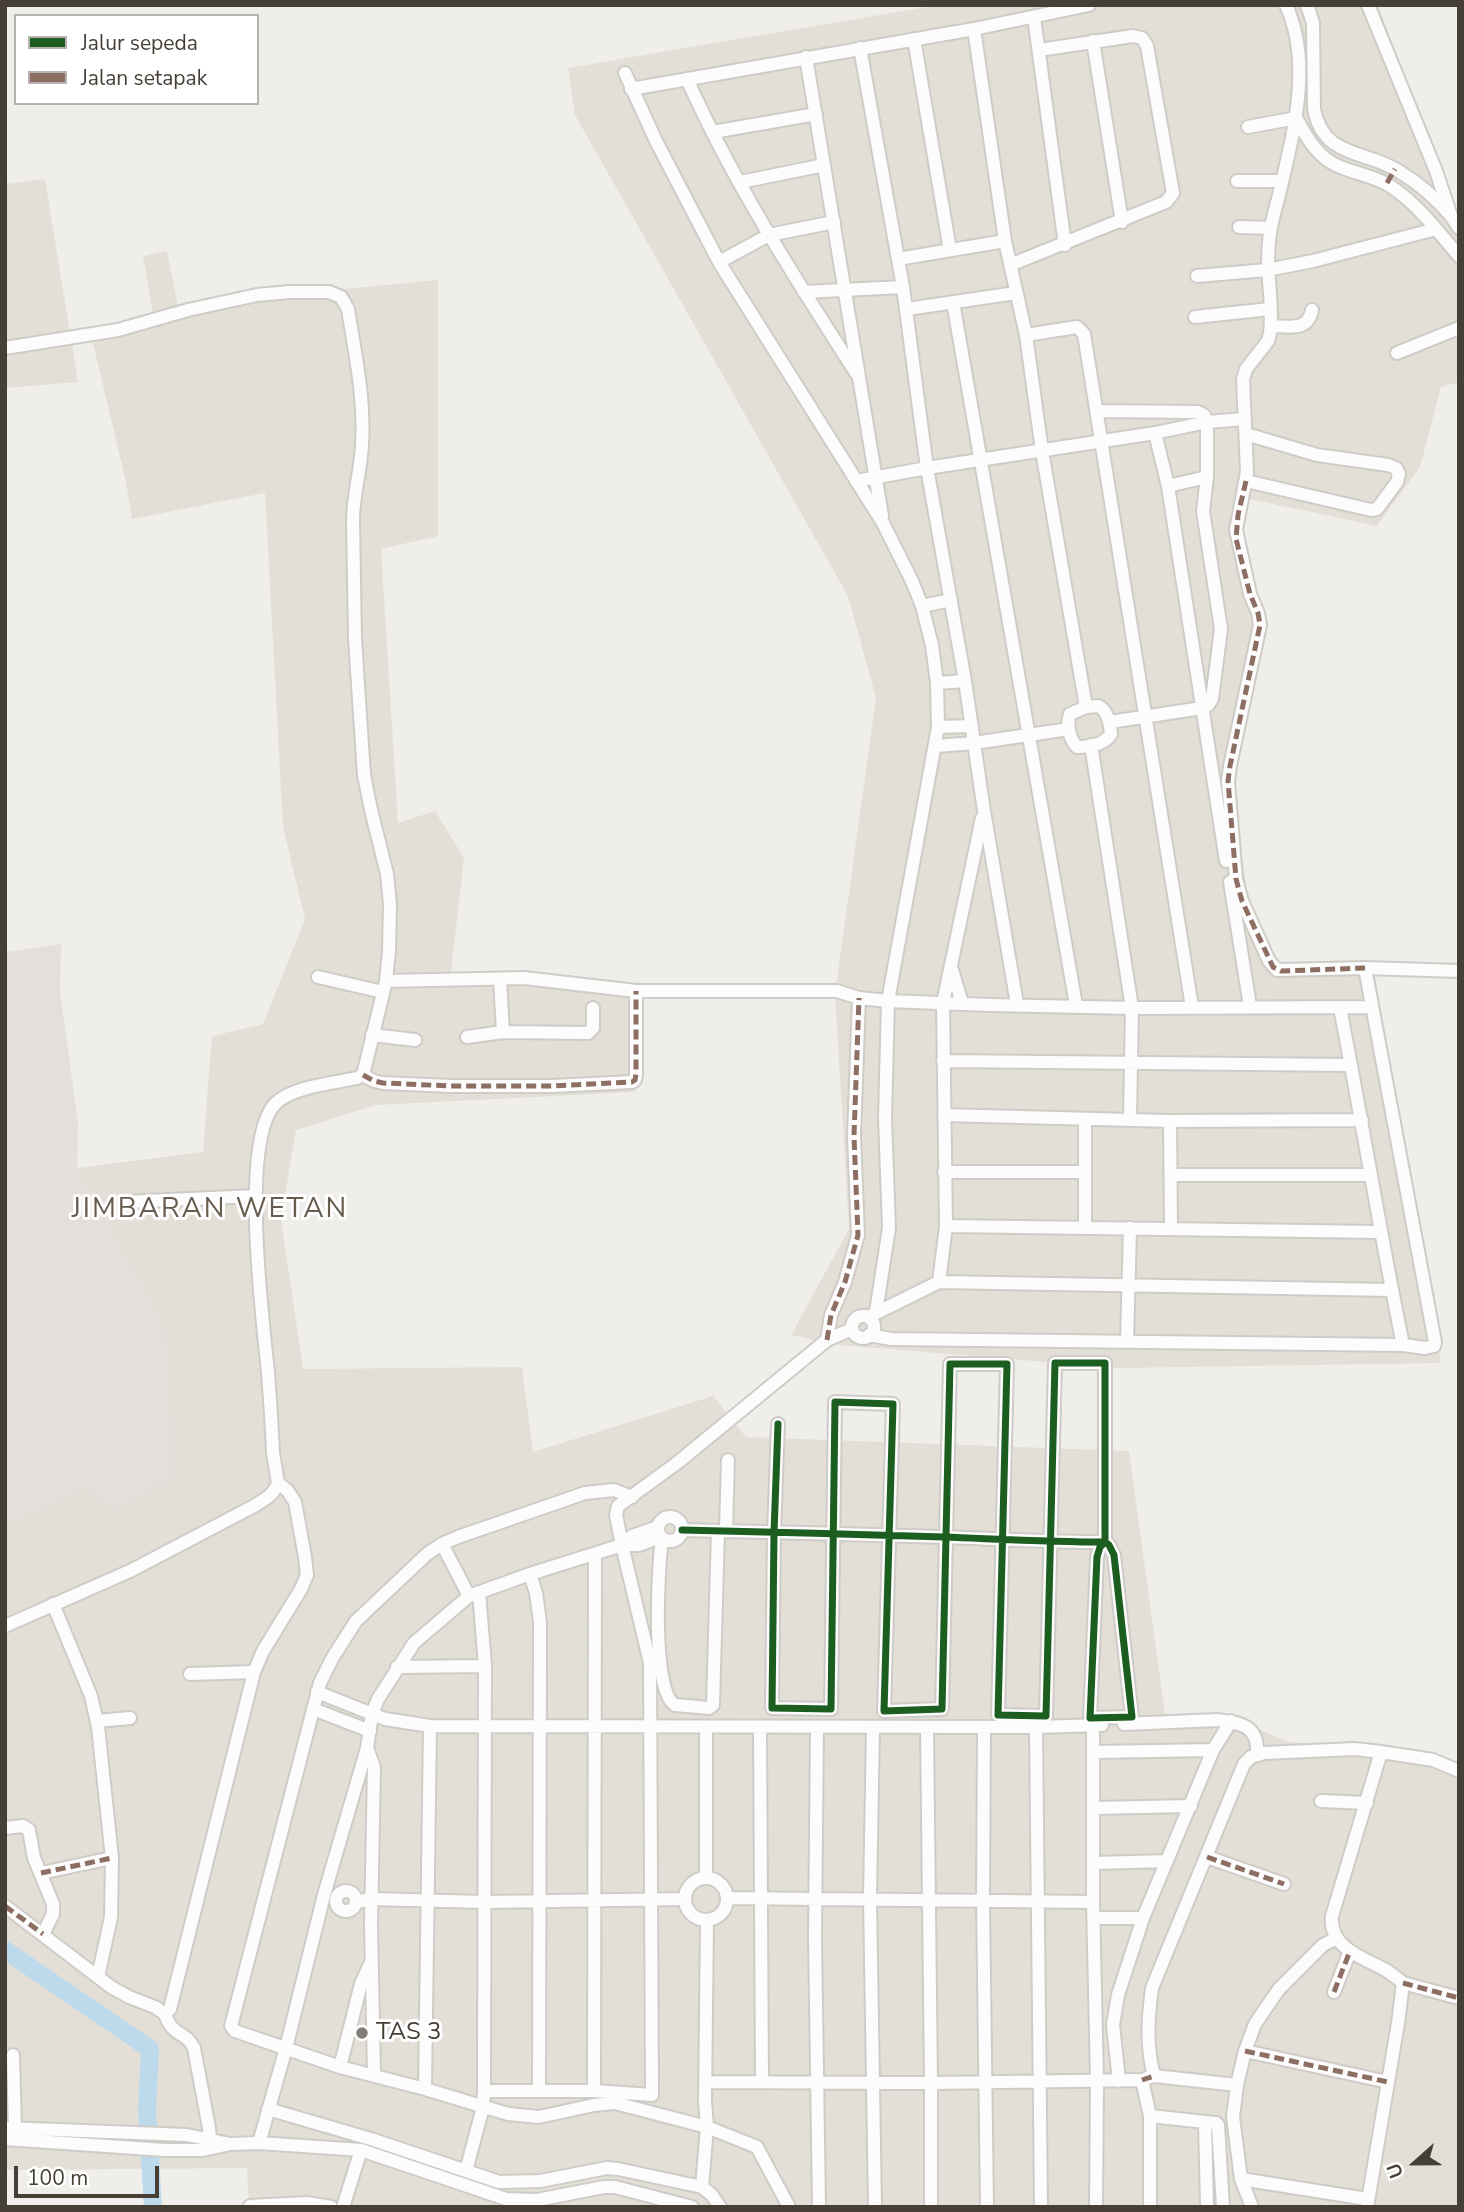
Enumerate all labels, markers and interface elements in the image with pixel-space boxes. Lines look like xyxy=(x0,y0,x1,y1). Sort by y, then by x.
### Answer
legend xyxy=(14,14,259,105)
text: Jalur sepeda xyxy=(81,29,198,57)
text: Jalan setapak xyxy=(81,64,207,92)
district label: JIMBARAN WETAN xyxy=(73,1193,347,1227)
place label: TAS 3 xyxy=(376,2019,441,2047)
marker: TAS 3 xyxy=(354,2025,370,2041)
north arrow xyxy=(1380,2128,1450,2198)
scale bar xyxy=(18,2152,163,2196)
text: U xyxy=(1381,2159,1410,2182)
text: 100 m xyxy=(27,2164,88,2192)

